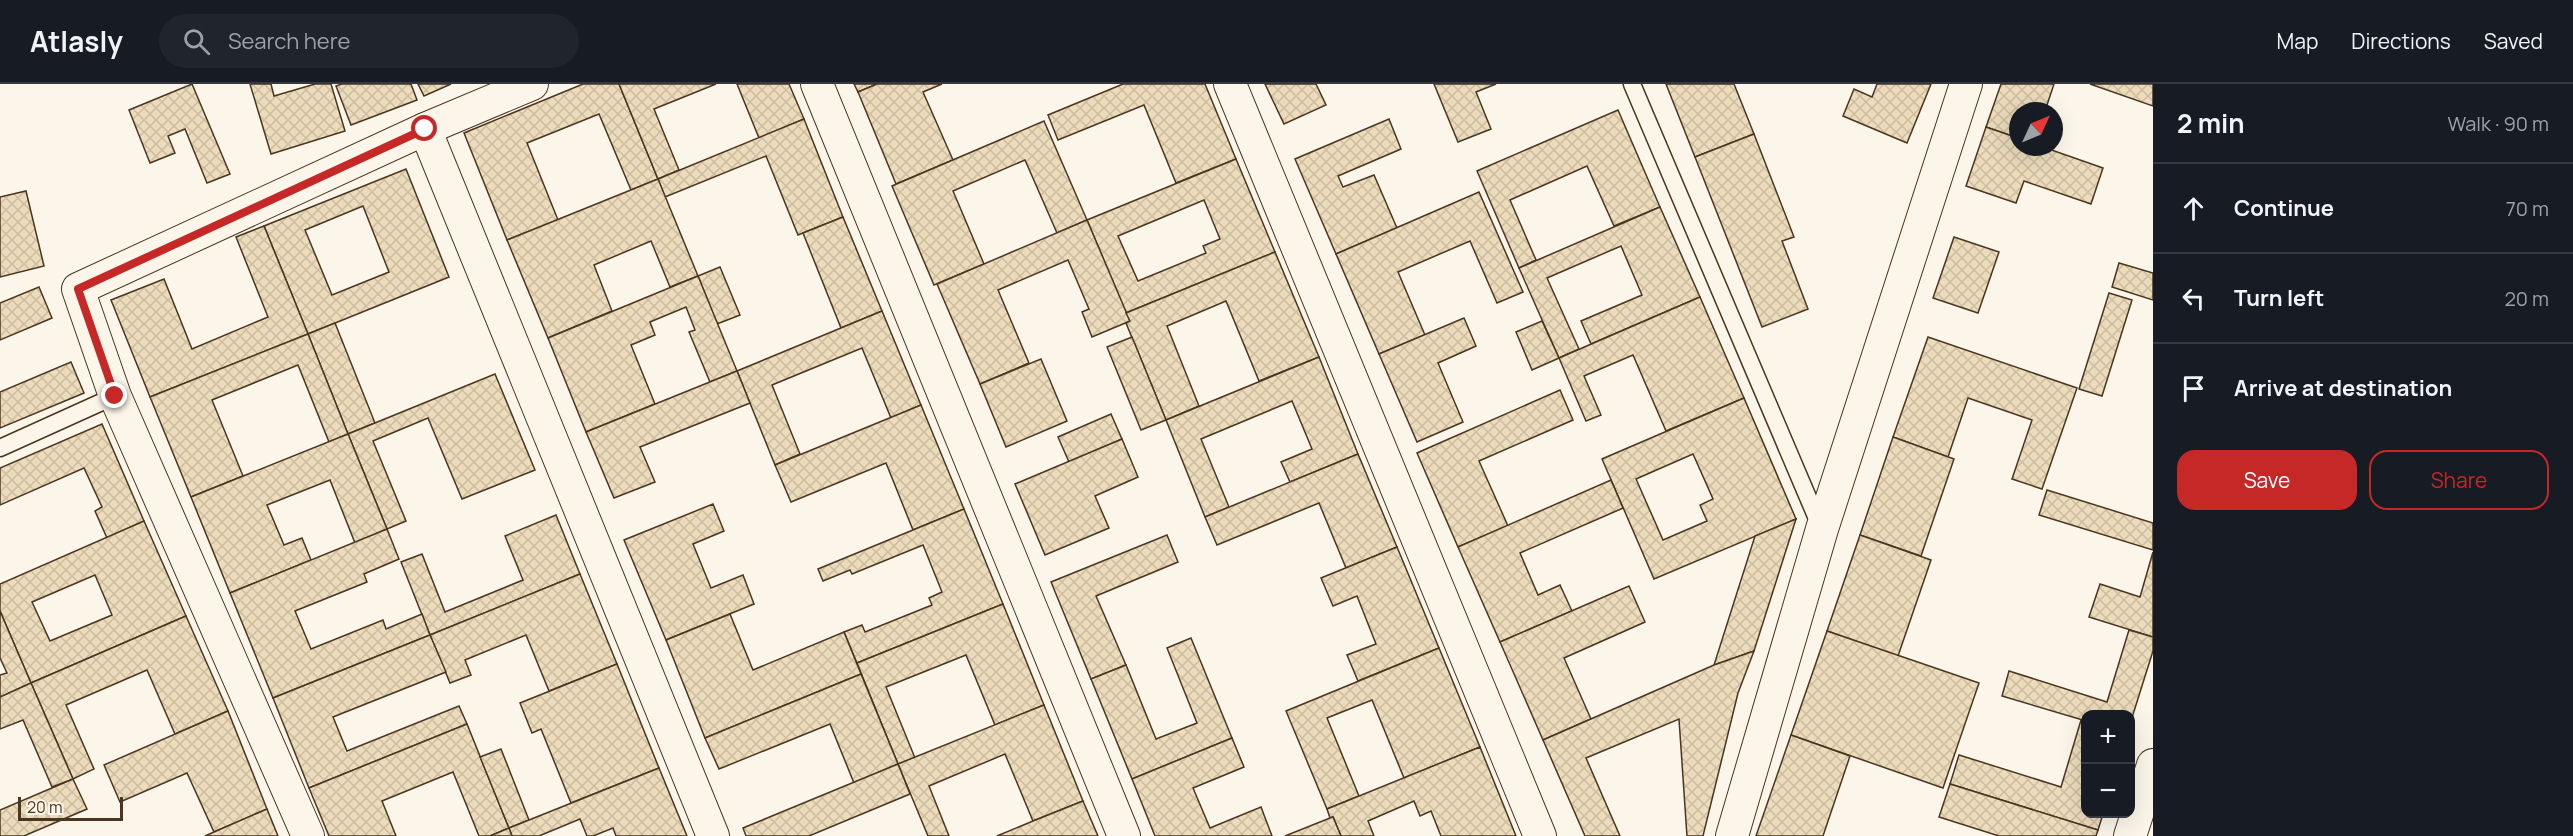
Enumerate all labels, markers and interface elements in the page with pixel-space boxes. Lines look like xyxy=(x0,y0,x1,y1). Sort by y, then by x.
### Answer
search box xyxy=(159,14,579,68)
text: Atlasly xyxy=(30,22,123,60)
icon: search xyxy=(180,25,213,58)
text: Search here xyxy=(228,26,350,56)
text: Map xyxy=(2277,27,2318,55)
text: Directions xyxy=(2351,27,2451,55)
text: Saved xyxy=(2484,27,2543,55)
north arrow xyxy=(2009,102,2063,156)
text: 2 min xyxy=(2177,105,2245,141)
text: Walk · 90 m xyxy=(2447,110,2549,137)
route start xyxy=(411,115,437,141)
icon: ahead xyxy=(2177,192,2210,225)
text: Continue xyxy=(2234,193,2334,223)
text: 70 m xyxy=(2506,195,2549,222)
icon: left xyxy=(2177,282,2210,315)
text: Turn left xyxy=(2234,283,2324,313)
text: 20 m xyxy=(2504,285,2549,312)
icon: arrive xyxy=(2177,372,2210,405)
text: Arrive at destination xyxy=(2234,373,2452,403)
route end xyxy=(101,382,127,408)
button: Save xyxy=(2177,450,2357,510)
button: Share xyxy=(2369,450,2549,510)
map controls xyxy=(2081,710,2135,818)
button: + xyxy=(2081,710,2135,764)
button: − xyxy=(2081,764,2135,818)
scale bar xyxy=(18,794,123,822)
text: 20 m xyxy=(27,796,63,818)

